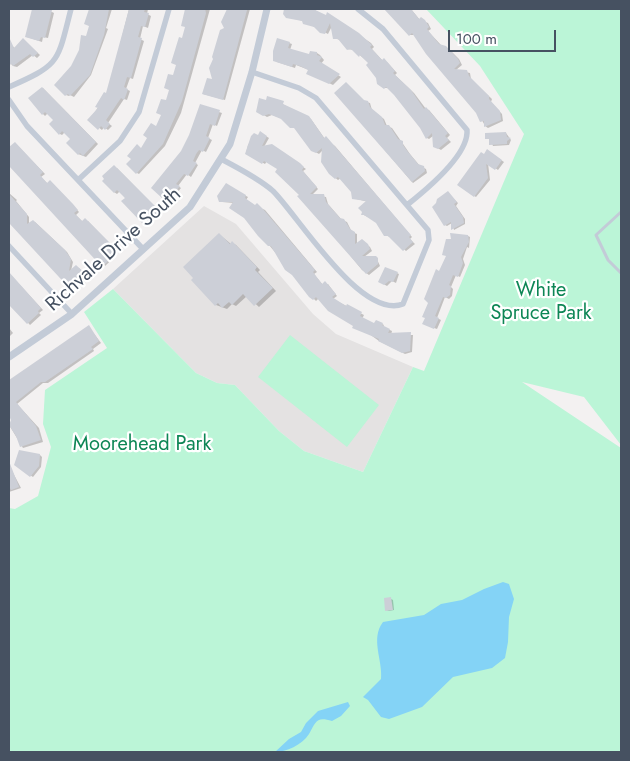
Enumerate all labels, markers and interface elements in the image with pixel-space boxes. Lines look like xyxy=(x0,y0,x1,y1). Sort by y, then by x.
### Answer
scale bar xyxy=(450,20,558,52)
text: 100 m xyxy=(456,28,497,50)
street label: Richvale Drive South xyxy=(41,183,187,317)
park label: White Spruce Park xyxy=(490,279,592,326)
park label: Moorehead Park xyxy=(73,433,211,457)

